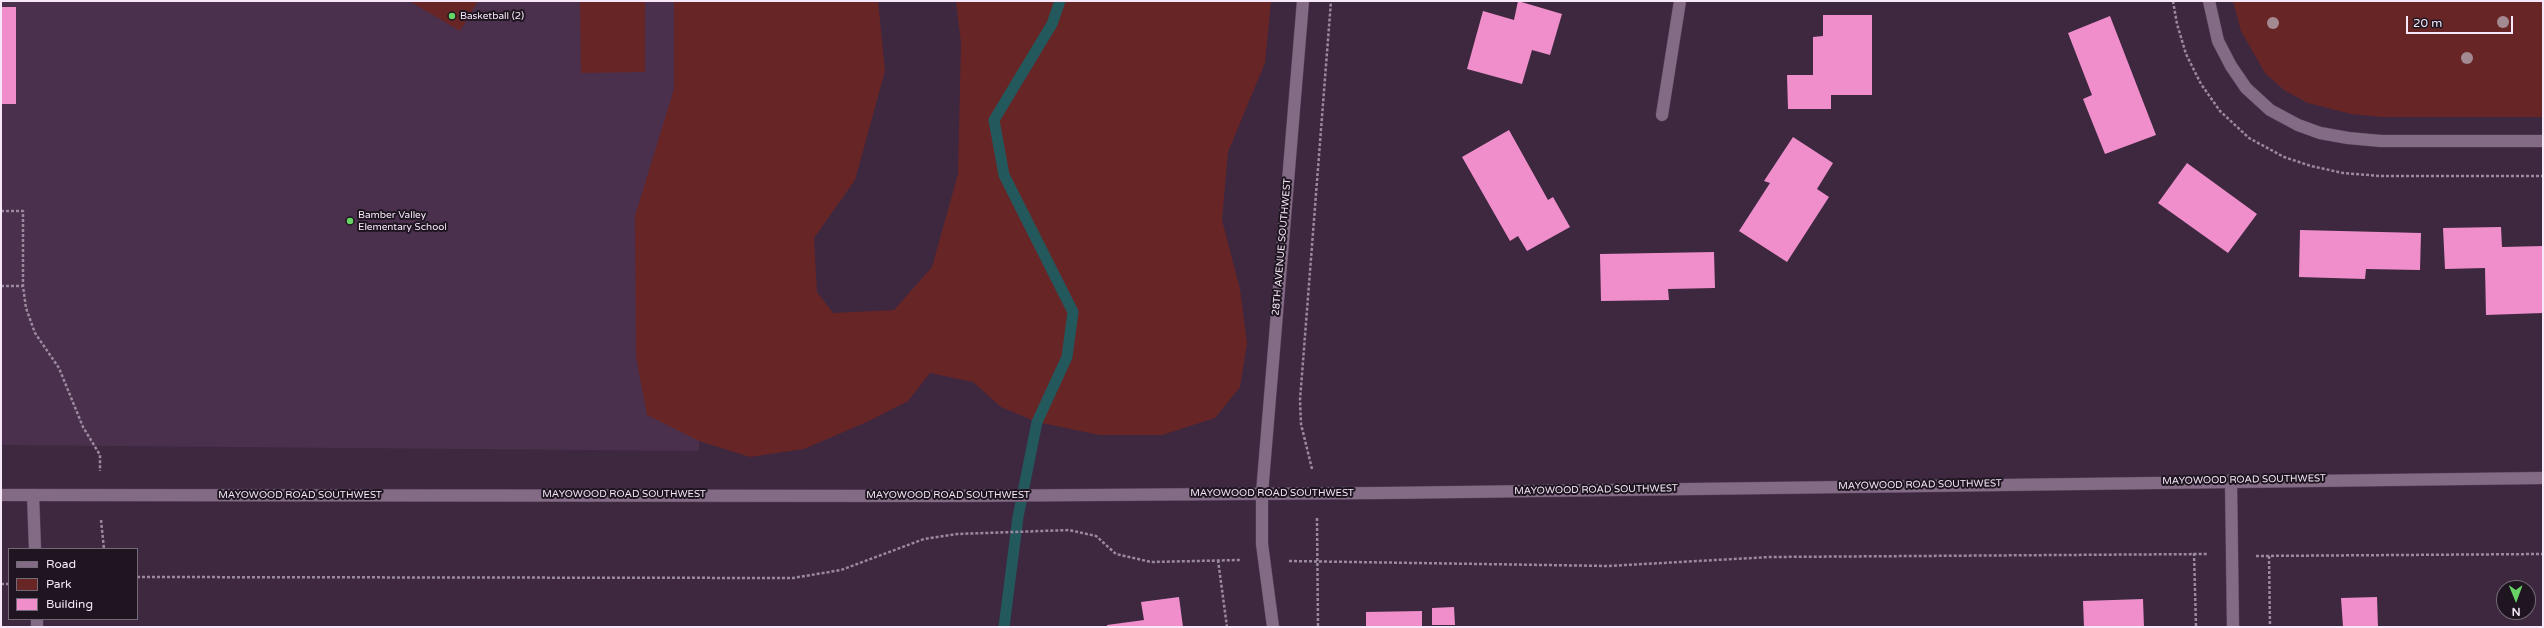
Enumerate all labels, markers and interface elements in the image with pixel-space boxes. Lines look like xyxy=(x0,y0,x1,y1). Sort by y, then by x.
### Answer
scale bar xyxy=(2408,8,2515,34)
place label: Basketball (2) xyxy=(460,10,524,22)
marker: Basketball (2) xyxy=(447,11,457,21)
text: 20 m xyxy=(2413,16,2442,30)
street label: 28TH AVENUE SOUTHWEST xyxy=(1270,178,1294,316)
place label: Bamber Valley Elementary School xyxy=(358,209,447,232)
marker: Bamber Valley Elementary School xyxy=(345,216,355,226)
street label: MAYOWOOD ROAD SOUTHWEST xyxy=(2162,473,2326,487)
street label: MAYOWOOD ROAD SOUTHWEST xyxy=(1838,478,2002,492)
street label: MAYOWOOD ROAD SOUTHWEST xyxy=(1514,483,1678,497)
street label: MAYOWOOD ROAD SOUTHWEST xyxy=(1190,487,1354,499)
street label: MAYOWOOD ROAD SOUTHWEST xyxy=(542,488,706,500)
street label: MAYOWOOD ROAD SOUTHWEST xyxy=(218,489,382,501)
street label: MAYOWOOD ROAD SOUTHWEST xyxy=(866,489,1030,501)
legend xyxy=(8,548,138,620)
text: Road xyxy=(46,557,76,571)
text: Park xyxy=(46,577,72,591)
north arrow xyxy=(2496,580,2536,620)
text: Building xyxy=(46,597,93,611)
text: N xyxy=(2512,605,2521,618)

